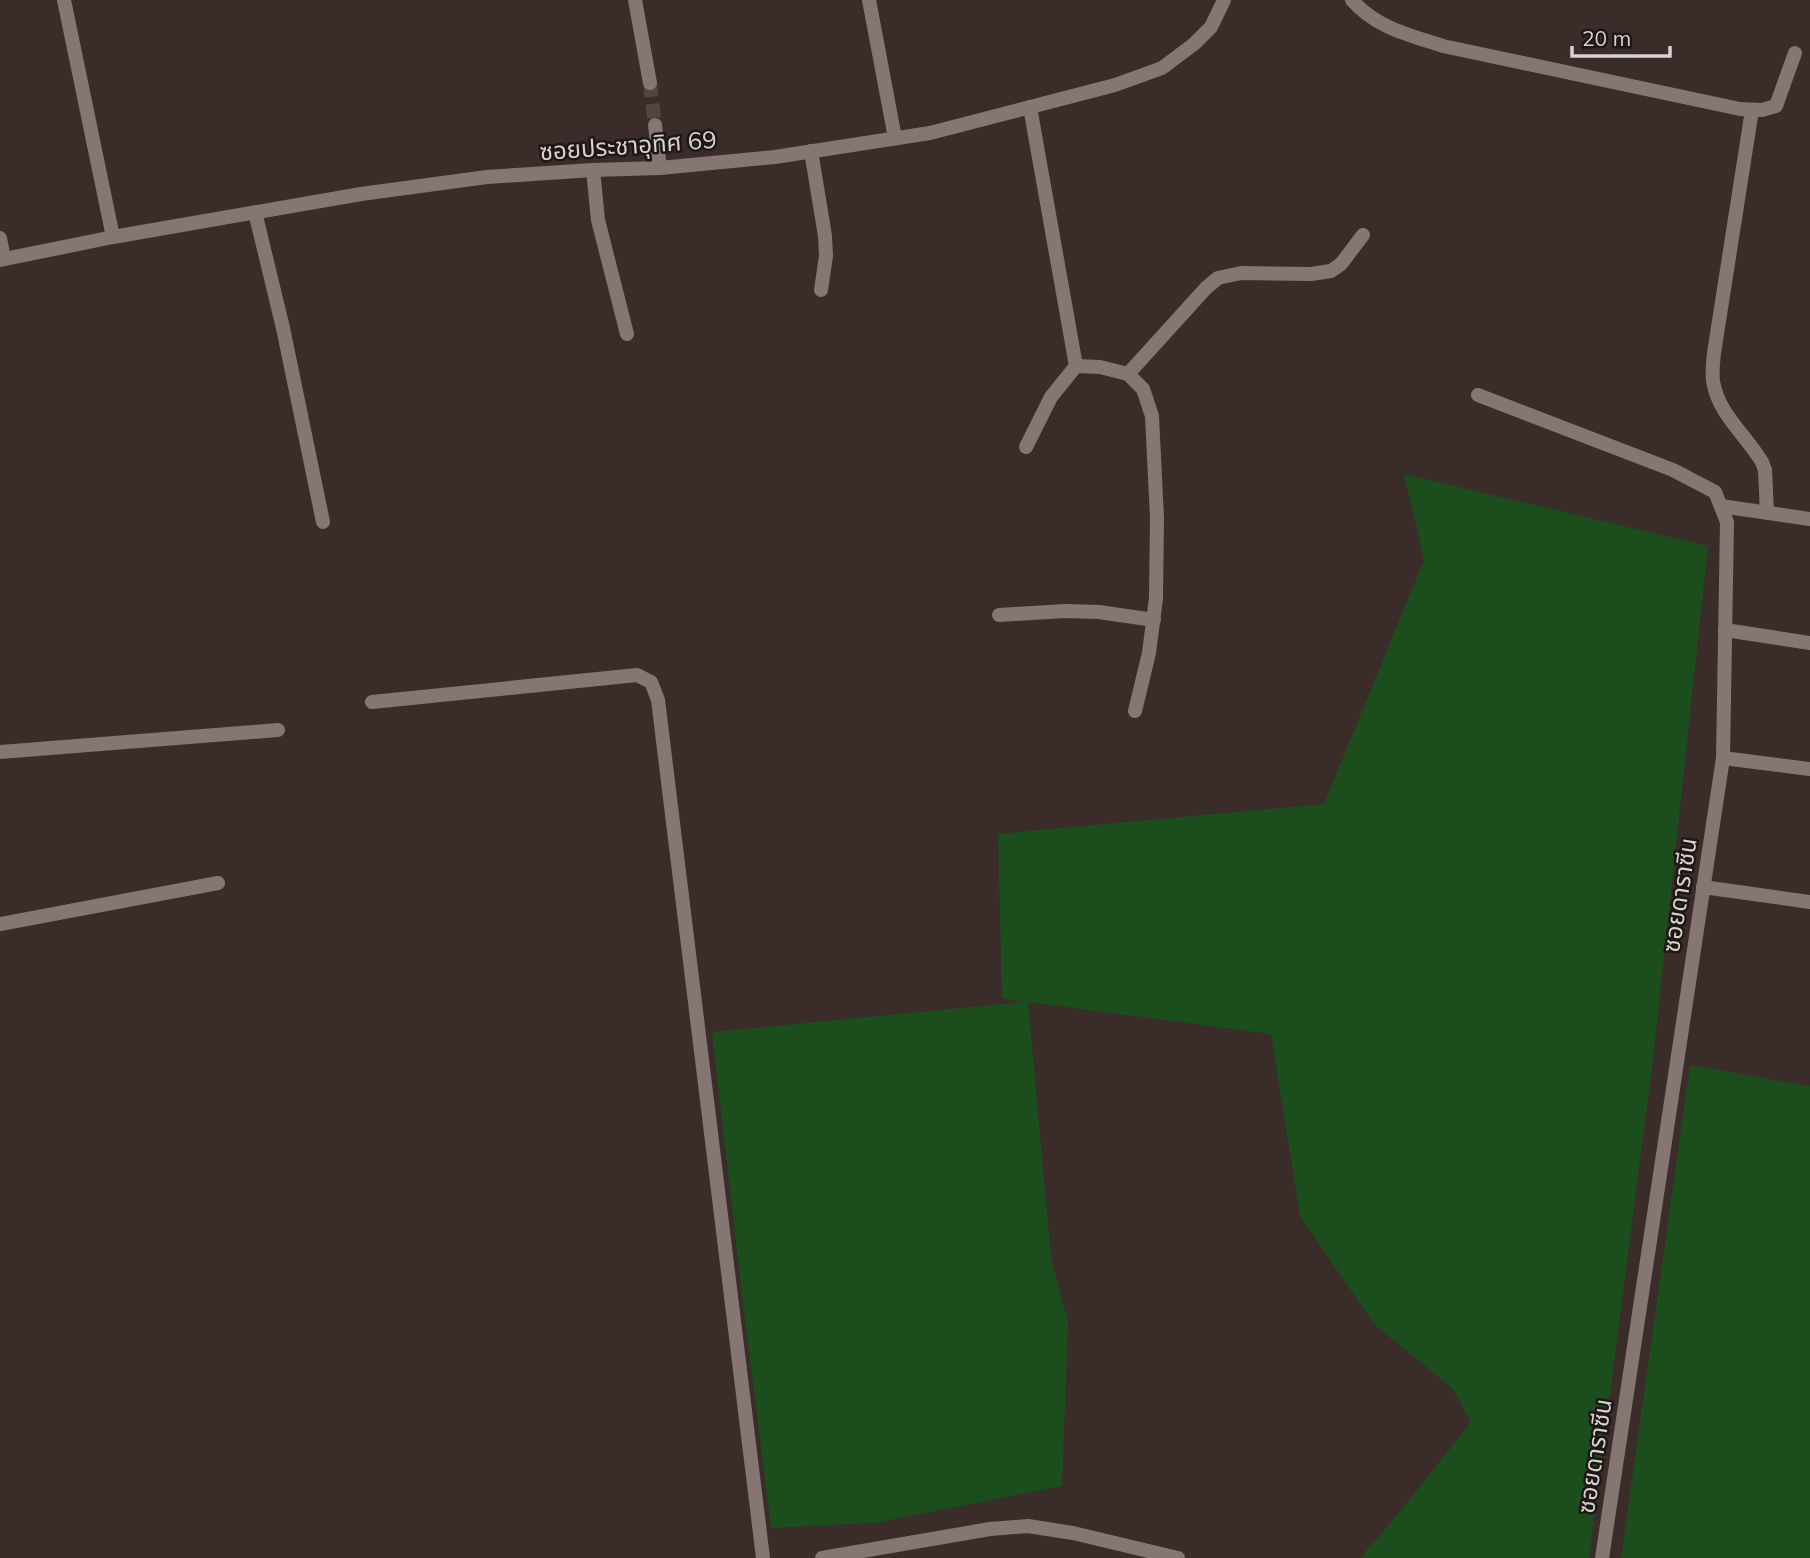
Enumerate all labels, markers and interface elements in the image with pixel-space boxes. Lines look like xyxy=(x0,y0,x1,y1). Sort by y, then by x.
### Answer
scale bar xyxy=(1572,14,1670,58)
text: 20 m xyxy=(1582,25,1631,51)
street label: ซอยประชาอุทิศ 69 xyxy=(539,124,718,167)
street label: ซอยดาราซีน xyxy=(1655,836,1703,954)
street label: ซอยดาราซีน xyxy=(1570,1397,1618,1515)

